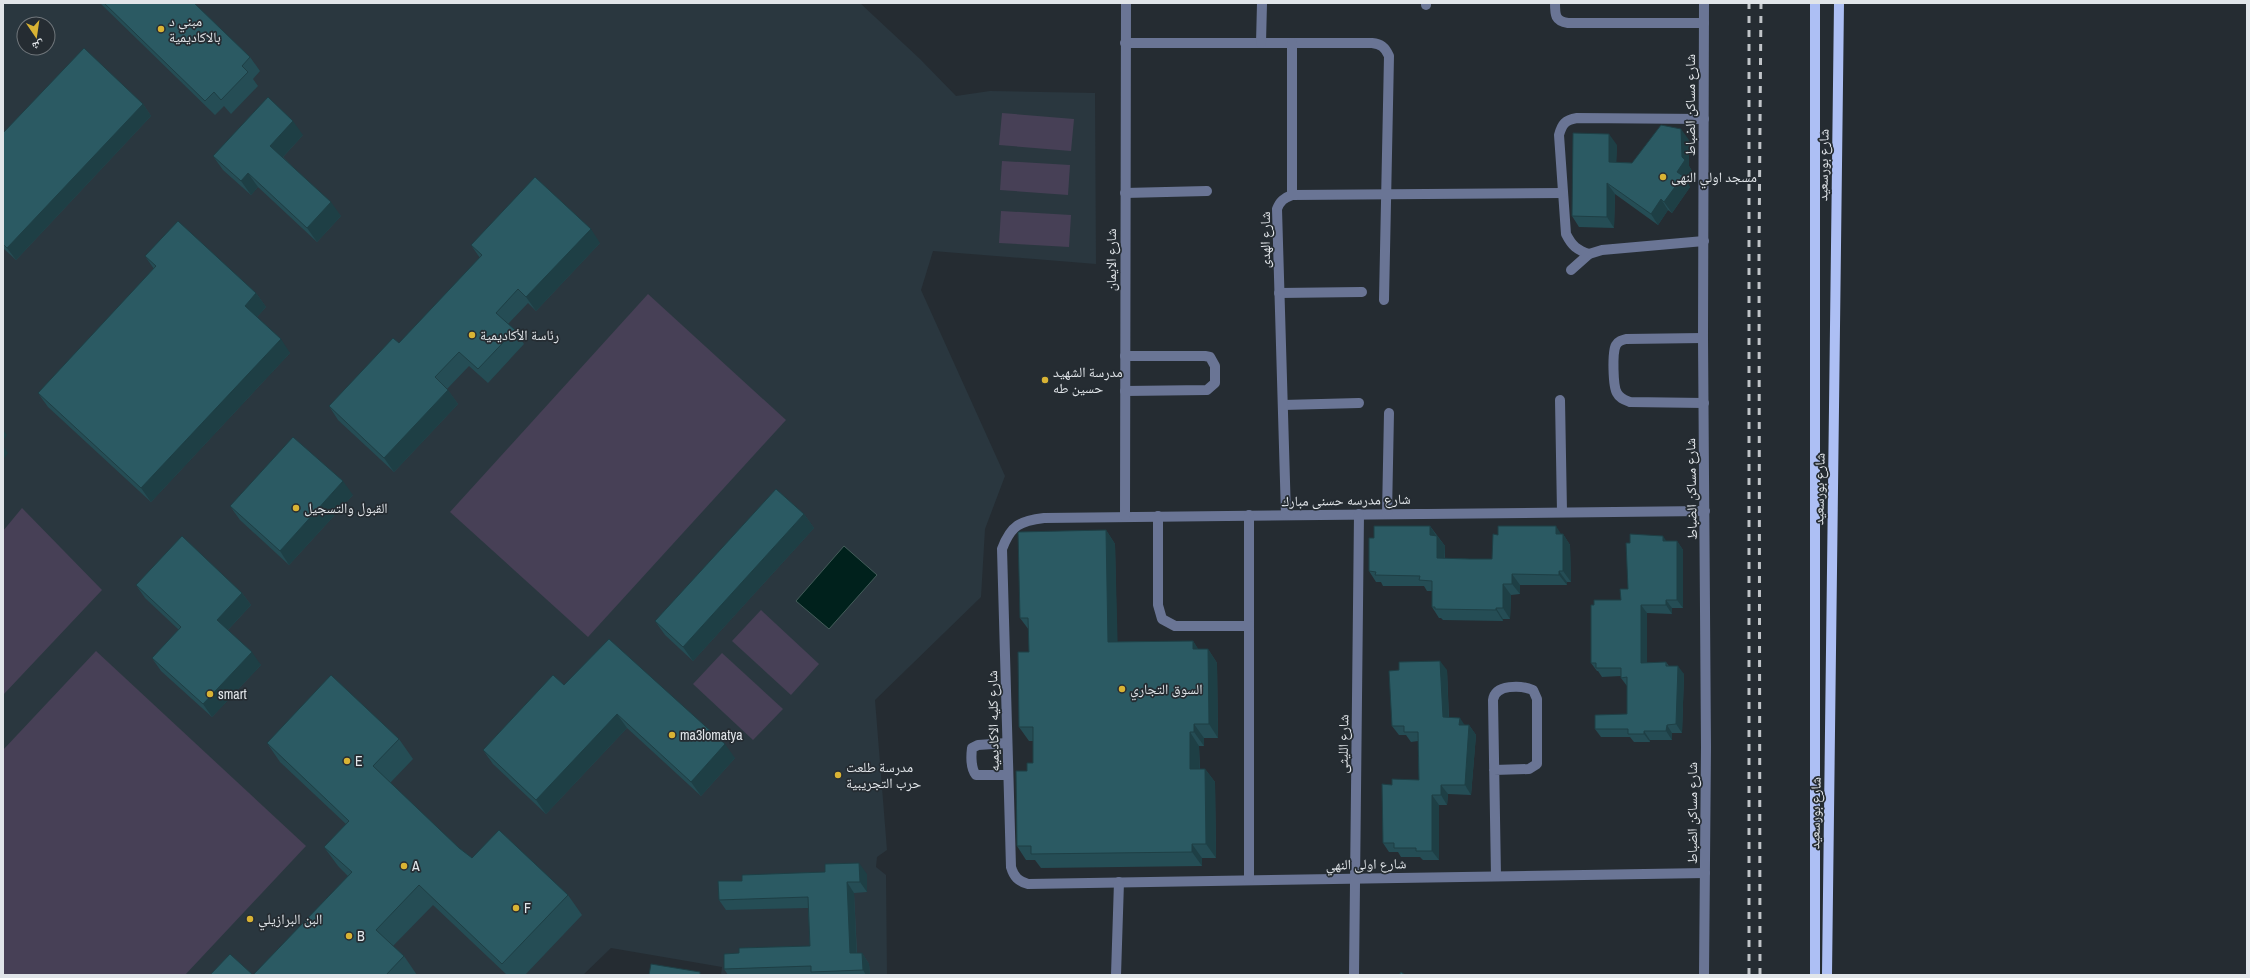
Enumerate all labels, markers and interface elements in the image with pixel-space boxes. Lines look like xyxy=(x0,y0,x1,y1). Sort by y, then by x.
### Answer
place label: مبني د بالاكاديمية xyxy=(169,12,221,46)
north arrow xyxy=(16,16,56,56)
marker: مبني د بالاكاديمية xyxy=(156,24,166,34)
text: ش xyxy=(30,37,46,54)
street label: شارع مساكن الضباط xyxy=(1681,54,1700,156)
street label: شارع بورسعيد xyxy=(1813,129,1834,201)
place label: مسجد اولي النهى xyxy=(1671,168,1757,189)
marker: مسجد اولي النهى xyxy=(1658,172,1668,182)
street label: شارع الهدى xyxy=(1256,212,1275,268)
street label: شارع الايمان xyxy=(1102,229,1121,291)
place label: رئاسة الأكاديمية xyxy=(480,326,559,344)
marker: رئاسة الأكاديمية xyxy=(467,330,477,340)
place label: مدرسة الشهيد حسين طه xyxy=(1053,363,1123,397)
marker: مدرسة الشهيد حسين طه xyxy=(1040,375,1050,385)
street label: شارع مساكن الضباط xyxy=(1681,438,1702,540)
street label: شارع بورسعيد xyxy=(1809,453,1830,525)
street label: شارع مدرسه حسنى مبارك xyxy=(1281,490,1411,511)
place label: القبول والتسجيل xyxy=(304,499,388,517)
marker: القبول والتسجيل xyxy=(291,503,301,513)
street label: شارع كليه الاكاديميه xyxy=(983,670,1004,772)
place label: السوق التجاري xyxy=(1130,680,1203,701)
marker: السوق التجاري xyxy=(1117,684,1127,694)
place label: smart xyxy=(218,685,247,703)
marker: smart xyxy=(205,689,215,699)
street label: شارع الليثى xyxy=(1333,714,1354,774)
place label: ma3lomatya xyxy=(680,726,743,744)
marker: ma3lomatya xyxy=(667,730,677,740)
place label: E xyxy=(355,752,363,770)
marker: E xyxy=(342,756,352,766)
place label: مدرسة طلعت حرب التجريبية xyxy=(846,758,921,792)
street label: شارع مساكن الضباط xyxy=(1683,762,1702,864)
marker: مدرسة طلعت حرب التجريبية xyxy=(833,770,843,780)
street label: شارع بورسعيد xyxy=(1805,777,1826,849)
street label: شارع اولى النهي xyxy=(1325,854,1407,876)
place label: A xyxy=(411,857,420,875)
marker: A xyxy=(399,861,409,871)
place label: F xyxy=(524,899,531,917)
marker: F xyxy=(511,903,521,913)
place label: البن البرازيلي xyxy=(258,910,322,931)
marker: البن البرازيلي xyxy=(245,914,255,924)
place label: B xyxy=(357,927,365,945)
marker: B xyxy=(344,931,354,941)

